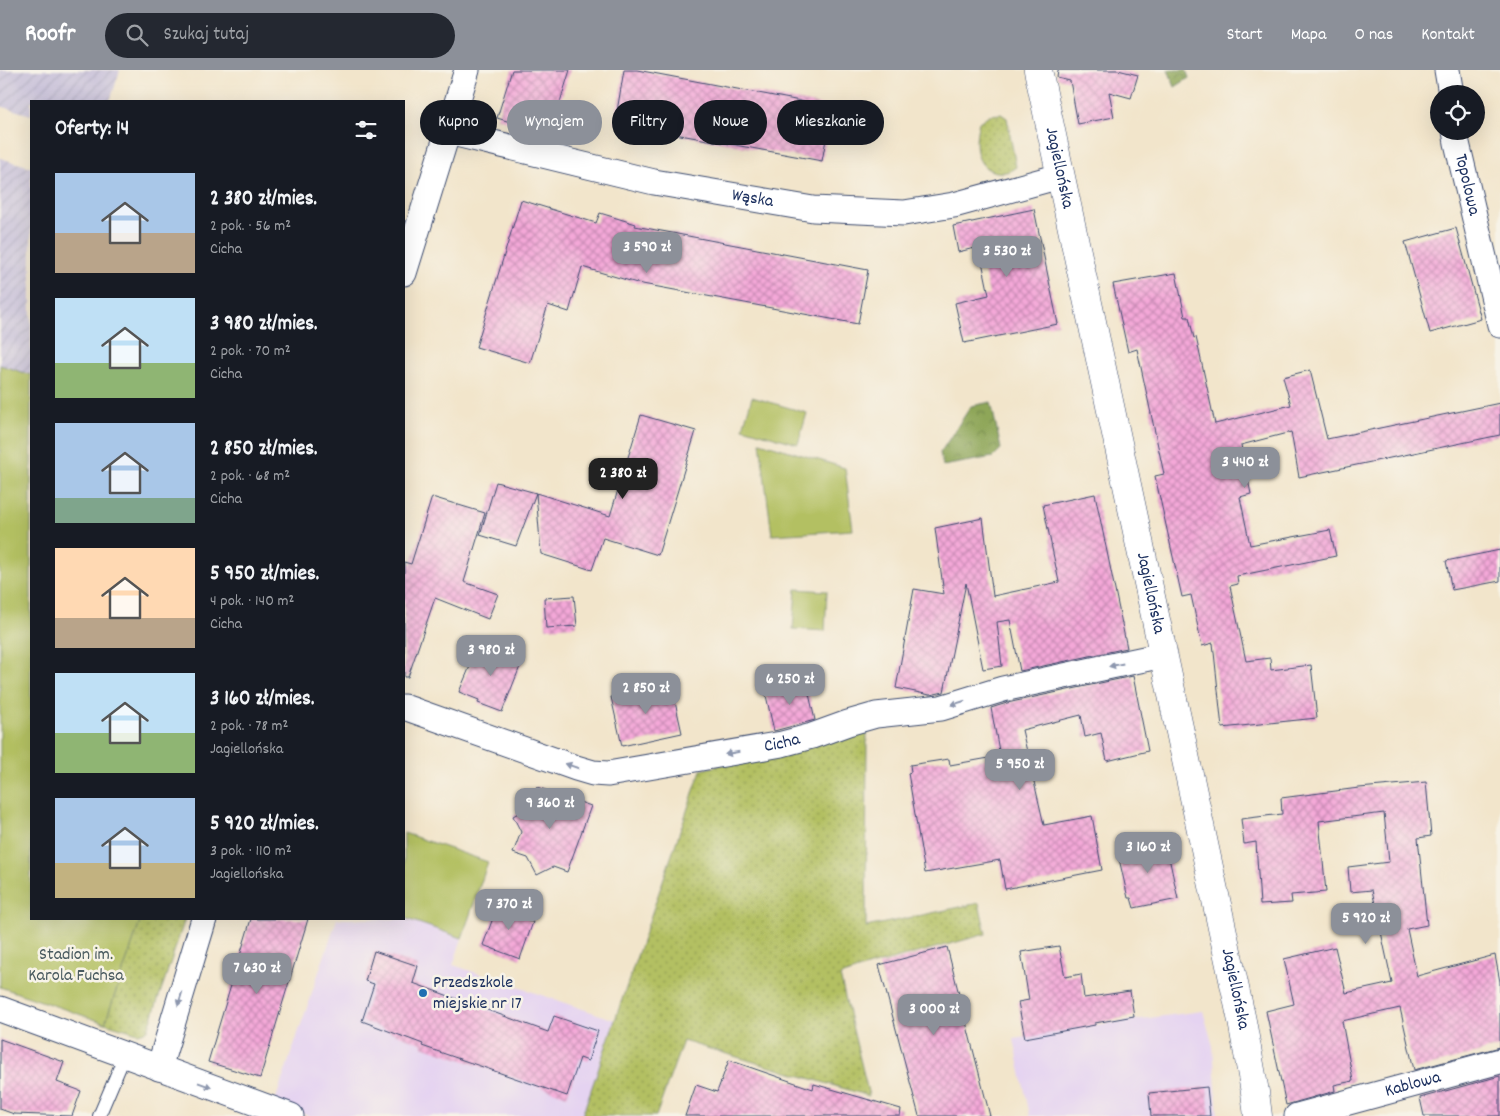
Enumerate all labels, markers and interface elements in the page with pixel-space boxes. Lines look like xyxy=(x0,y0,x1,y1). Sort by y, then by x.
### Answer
search box xyxy=(105,13,455,58)
text: Roofr xyxy=(25,18,75,52)
icon: search xyxy=(123,21,151,49)
text: Szukaj tutaj xyxy=(163,22,249,49)
text: Start xyxy=(1226,23,1263,48)
text: Mapa xyxy=(1291,23,1326,48)
text: O nas xyxy=(1354,23,1393,48)
text: Kontakt xyxy=(1421,23,1475,48)
map controls xyxy=(1430,85,1485,140)
button: locate xyxy=(1430,85,1485,140)
chip: Kupno xyxy=(420,100,497,145)
chip: Wynajem xyxy=(507,100,602,145)
chip: Filtry xyxy=(612,100,684,145)
chip: Nowe xyxy=(694,100,767,145)
chip: Mieszkanie xyxy=(777,100,884,145)
text: Oferty: 14 xyxy=(55,115,129,145)
icon: filters xyxy=(352,116,380,144)
street label: Jagiellońska xyxy=(1038,125,1080,211)
street label: Topolowa xyxy=(1448,151,1486,218)
street label: Wąska xyxy=(730,183,776,215)
text: 2 380 zł/mies. xyxy=(210,185,317,215)
icon: home xyxy=(95,193,155,253)
text: 2 pok. · 56 m² xyxy=(210,215,291,238)
pin: 3 590 zł xyxy=(595,232,699,274)
text: 3 590 zł xyxy=(623,236,671,259)
pin: 3 530 zł xyxy=(955,236,1059,278)
text: Cicha xyxy=(210,238,242,261)
text: 3 530 zł xyxy=(983,240,1031,263)
text: 3 980 zł/mies. xyxy=(210,310,318,340)
icon: home xyxy=(95,318,155,378)
text: 2 pok. · 70 m² xyxy=(210,340,291,363)
text: Cicha xyxy=(210,363,242,386)
text: 2 850 zł/mies. xyxy=(210,435,318,465)
icon: home xyxy=(95,443,155,503)
pin: 3 440 zł xyxy=(1193,446,1297,489)
text: 3 440 zł xyxy=(1222,451,1268,474)
pin: 2 380 zł xyxy=(571,458,675,500)
text: 2 380 zł xyxy=(600,462,646,485)
text: 2 pok. · 68 m² xyxy=(210,465,290,488)
text: Cicha xyxy=(210,488,242,511)
street label: Jagiellońska xyxy=(1129,550,1171,637)
text: 5 950 zł/mies. xyxy=(210,560,319,590)
icon: home xyxy=(95,568,155,628)
text: 4 pok. · 140 m² xyxy=(210,590,294,613)
text: Cicha xyxy=(210,613,242,636)
pin: 3 980 zł xyxy=(439,634,543,677)
text: 3 980 zł xyxy=(467,639,515,662)
one-way arrow xyxy=(1108,661,1123,669)
pin: 6 250 zł xyxy=(738,664,842,706)
text: 6 250 zł xyxy=(766,668,814,691)
pin: 2 850 zł xyxy=(594,672,698,715)
text: 2 850 zł xyxy=(623,677,670,700)
text: 3 160 zł/mies. xyxy=(210,685,314,715)
icon: home xyxy=(95,693,155,753)
one-way arrow xyxy=(950,700,965,708)
text: 2 pok. · 78 m² xyxy=(210,715,288,738)
street label: Cicha xyxy=(762,727,803,759)
text: Jagiellońska xyxy=(210,738,283,761)
pin: 5 950 zł xyxy=(968,748,1072,791)
one-way arrow xyxy=(724,749,740,757)
text: 5 950 zł xyxy=(996,753,1044,776)
one-way arrow xyxy=(565,762,580,770)
pin: 9 360 zł xyxy=(498,788,602,830)
text: 9 360 zł xyxy=(526,792,574,815)
text: 5 920 zł/mies. xyxy=(210,810,319,840)
icon: home xyxy=(95,818,155,878)
pin: 3 160 zł xyxy=(1096,832,1200,874)
text: 3 160 zł xyxy=(1126,836,1170,859)
text: 3 pok. · 110 m² xyxy=(210,840,292,863)
text: Jagiellońska xyxy=(210,863,283,886)
pin: 7 370 zł xyxy=(457,888,561,931)
text: 7 370 zł xyxy=(486,893,532,916)
pin: 5 920 zł xyxy=(1314,902,1418,945)
text: 5 920 zł xyxy=(1342,907,1390,930)
park label: Stadion im. Karola Fuchsa xyxy=(28,943,124,989)
street label: Jagiellońska xyxy=(1214,946,1256,1032)
pin: 7 630 zł xyxy=(205,952,309,995)
text: 7 630 zł xyxy=(233,957,281,980)
place label: Przedszkole miejskie nr 17 xyxy=(433,971,522,1017)
marker: Przedszkole miejskie nr 17 xyxy=(417,987,429,999)
one-way arrow xyxy=(175,992,183,1007)
pin: 3 000 zł xyxy=(882,994,986,1036)
text: 3 000 zł xyxy=(909,998,959,1021)
street label: Kablowa xyxy=(1382,1065,1444,1104)
one-way arrow xyxy=(198,1081,213,1089)

